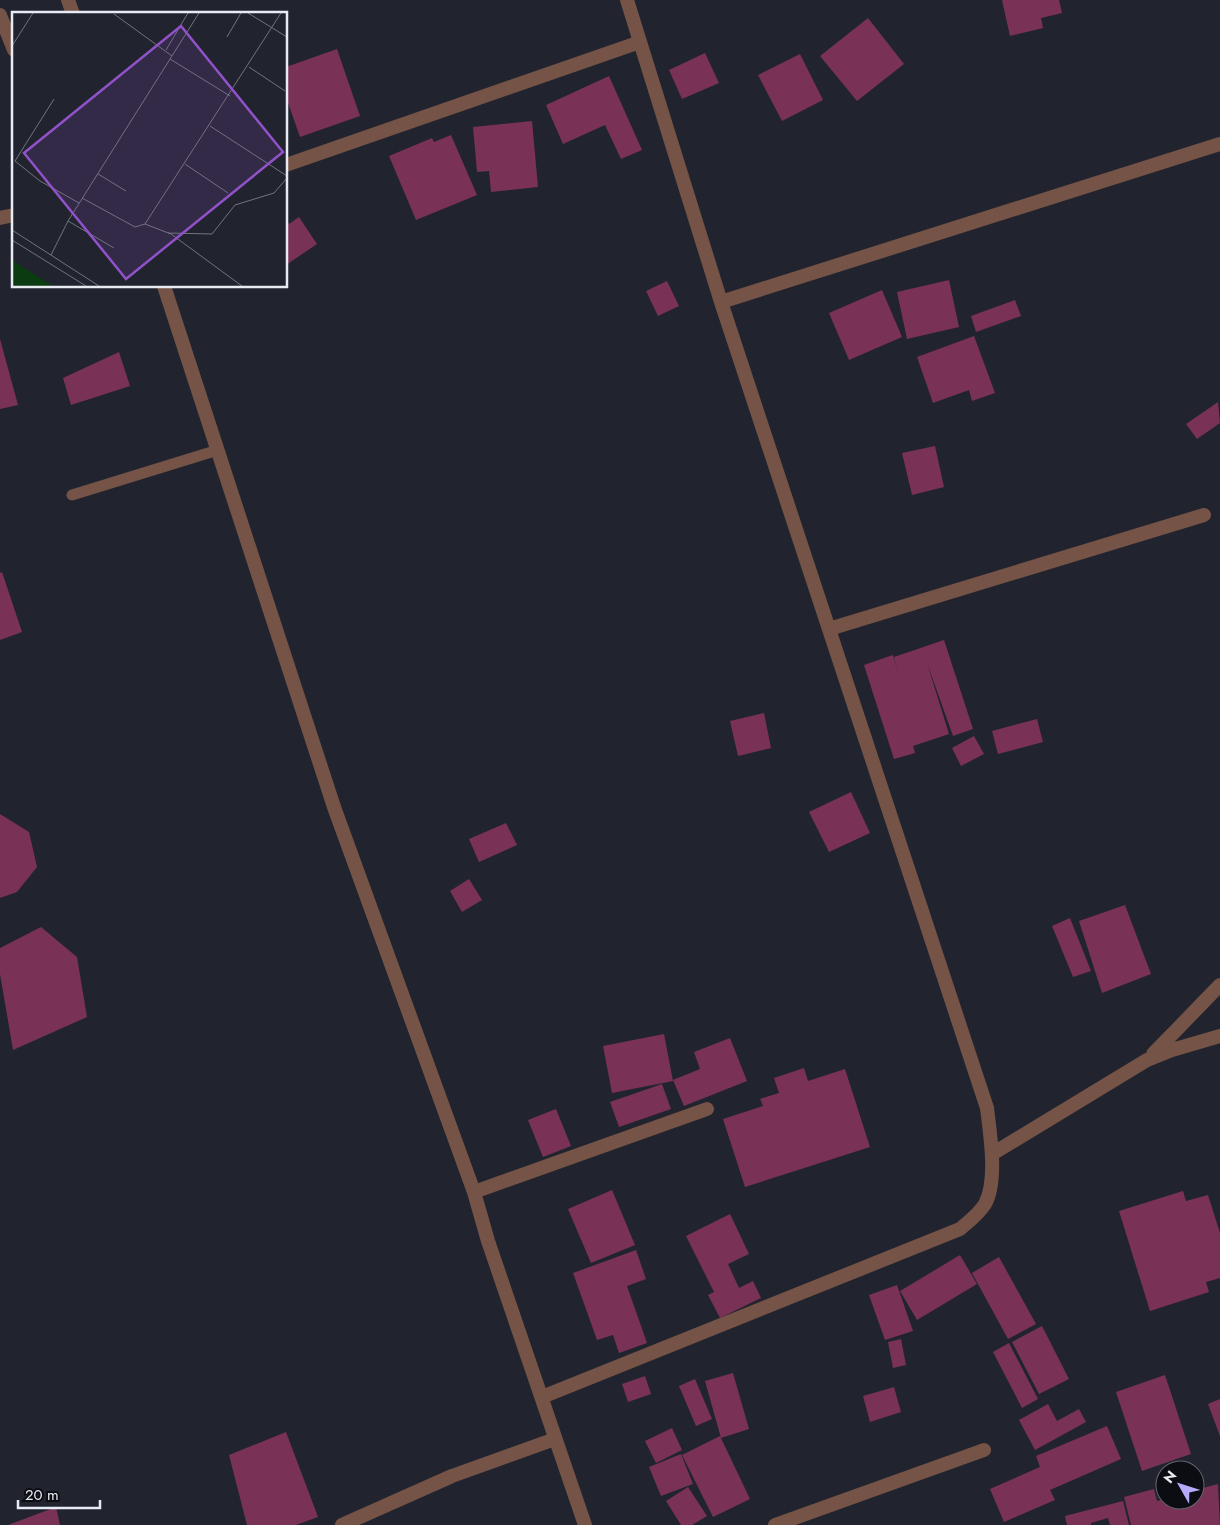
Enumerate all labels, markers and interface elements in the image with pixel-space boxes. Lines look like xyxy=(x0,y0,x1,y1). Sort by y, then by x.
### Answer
inset map xyxy=(12,12,288,288)
north arrow xyxy=(1155,1460,1205,1510)
text: N xyxy=(1159,1466,1181,1487)
scale bar xyxy=(18,1478,100,1510)
text: 20 m xyxy=(25,1484,59,1506)

